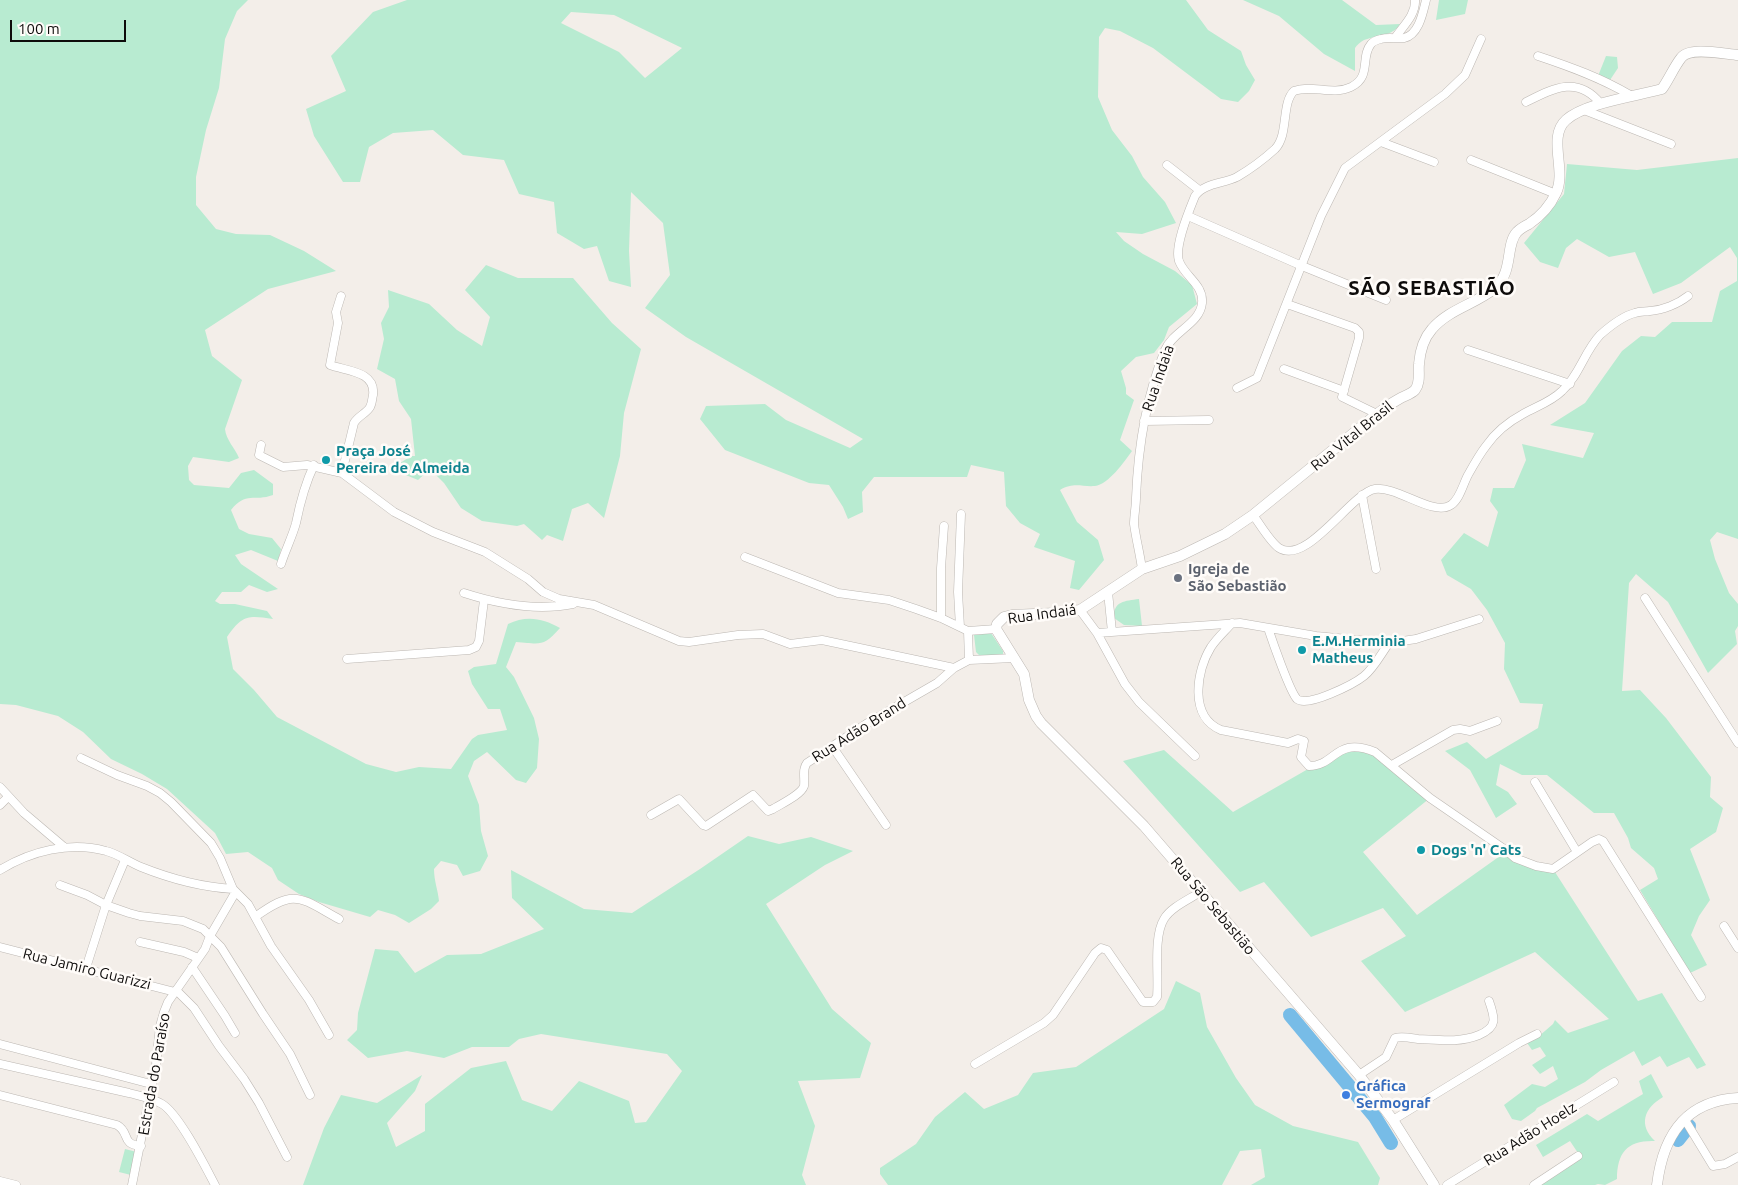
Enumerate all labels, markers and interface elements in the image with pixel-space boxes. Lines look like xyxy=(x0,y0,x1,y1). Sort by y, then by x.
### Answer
scale bar xyxy=(12,10,129,42)
text: 100 m xyxy=(18,20,60,37)
district label: SÃO SEBASTIÃO xyxy=(1347,276,1517,300)
street label: Rua Indaia xyxy=(1138,342,1178,414)
street label: Rua Vital Brasil xyxy=(1307,397,1397,475)
place label: Praça José Pereira de Almeida xyxy=(336,442,470,477)
marker: Praça José Pereira de Almeida xyxy=(320,454,332,466)
place label: Igreja de São Sebastião xyxy=(1188,560,1287,595)
marker: Igreja de São Sebastião xyxy=(1172,572,1184,584)
street label: Rua Indaiá xyxy=(1006,600,1078,628)
place label: E.M.Herminia Matheus xyxy=(1312,632,1406,667)
marker: E.M.Herminia Matheus xyxy=(1296,644,1308,656)
street label: Rua Adão Brand xyxy=(809,694,909,766)
place label: Dogs 'n' Cats xyxy=(1431,841,1521,859)
marker: Dogs 'n' Cats xyxy=(1415,844,1427,856)
street label: Rua São Sebastião xyxy=(1167,853,1259,959)
street label: Rua Jamiro Guarizzi xyxy=(21,944,153,994)
street label: Estrada do Paraíso xyxy=(134,1011,174,1137)
place label: Gráfica Sermograf xyxy=(1356,1077,1430,1112)
marker: Gráfica Sermograf xyxy=(1340,1089,1352,1101)
street label: Rua Adão Hoelz xyxy=(1480,1098,1580,1170)

